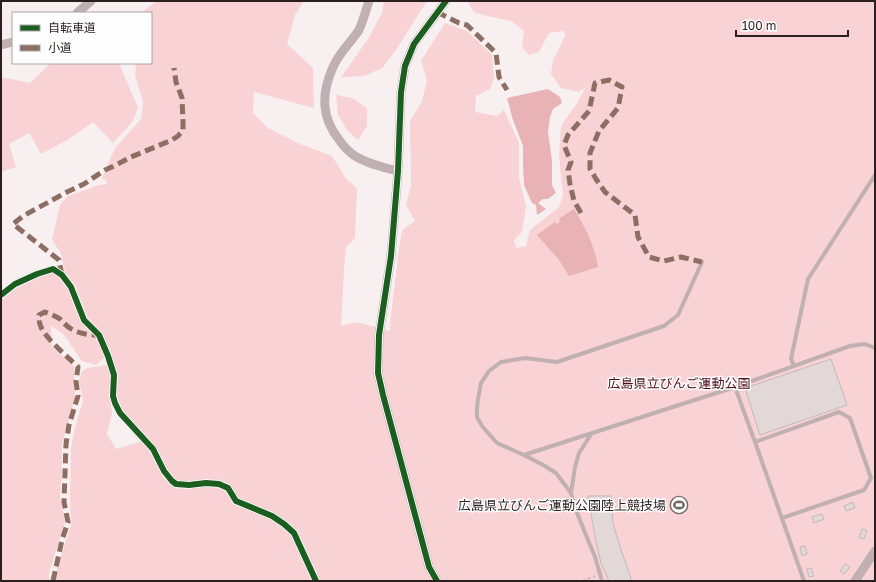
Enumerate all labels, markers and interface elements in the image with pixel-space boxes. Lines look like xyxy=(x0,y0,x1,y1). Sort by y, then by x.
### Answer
legend xyxy=(12,12,152,64)
scale bar xyxy=(736,12,848,38)
text: 100 m xyxy=(742,18,776,33)
text: 自転車道 xyxy=(48,20,96,35)
text: 小道 xyxy=(48,40,72,55)
park label: 広島県立びんご運動公園 xyxy=(607,375,751,391)
sports icon: 広島県立びんご運動公園陸上競技場 xyxy=(669,495,689,515)
place label: 広島県立びんご運動公園陸上競技場 xyxy=(458,497,666,513)

